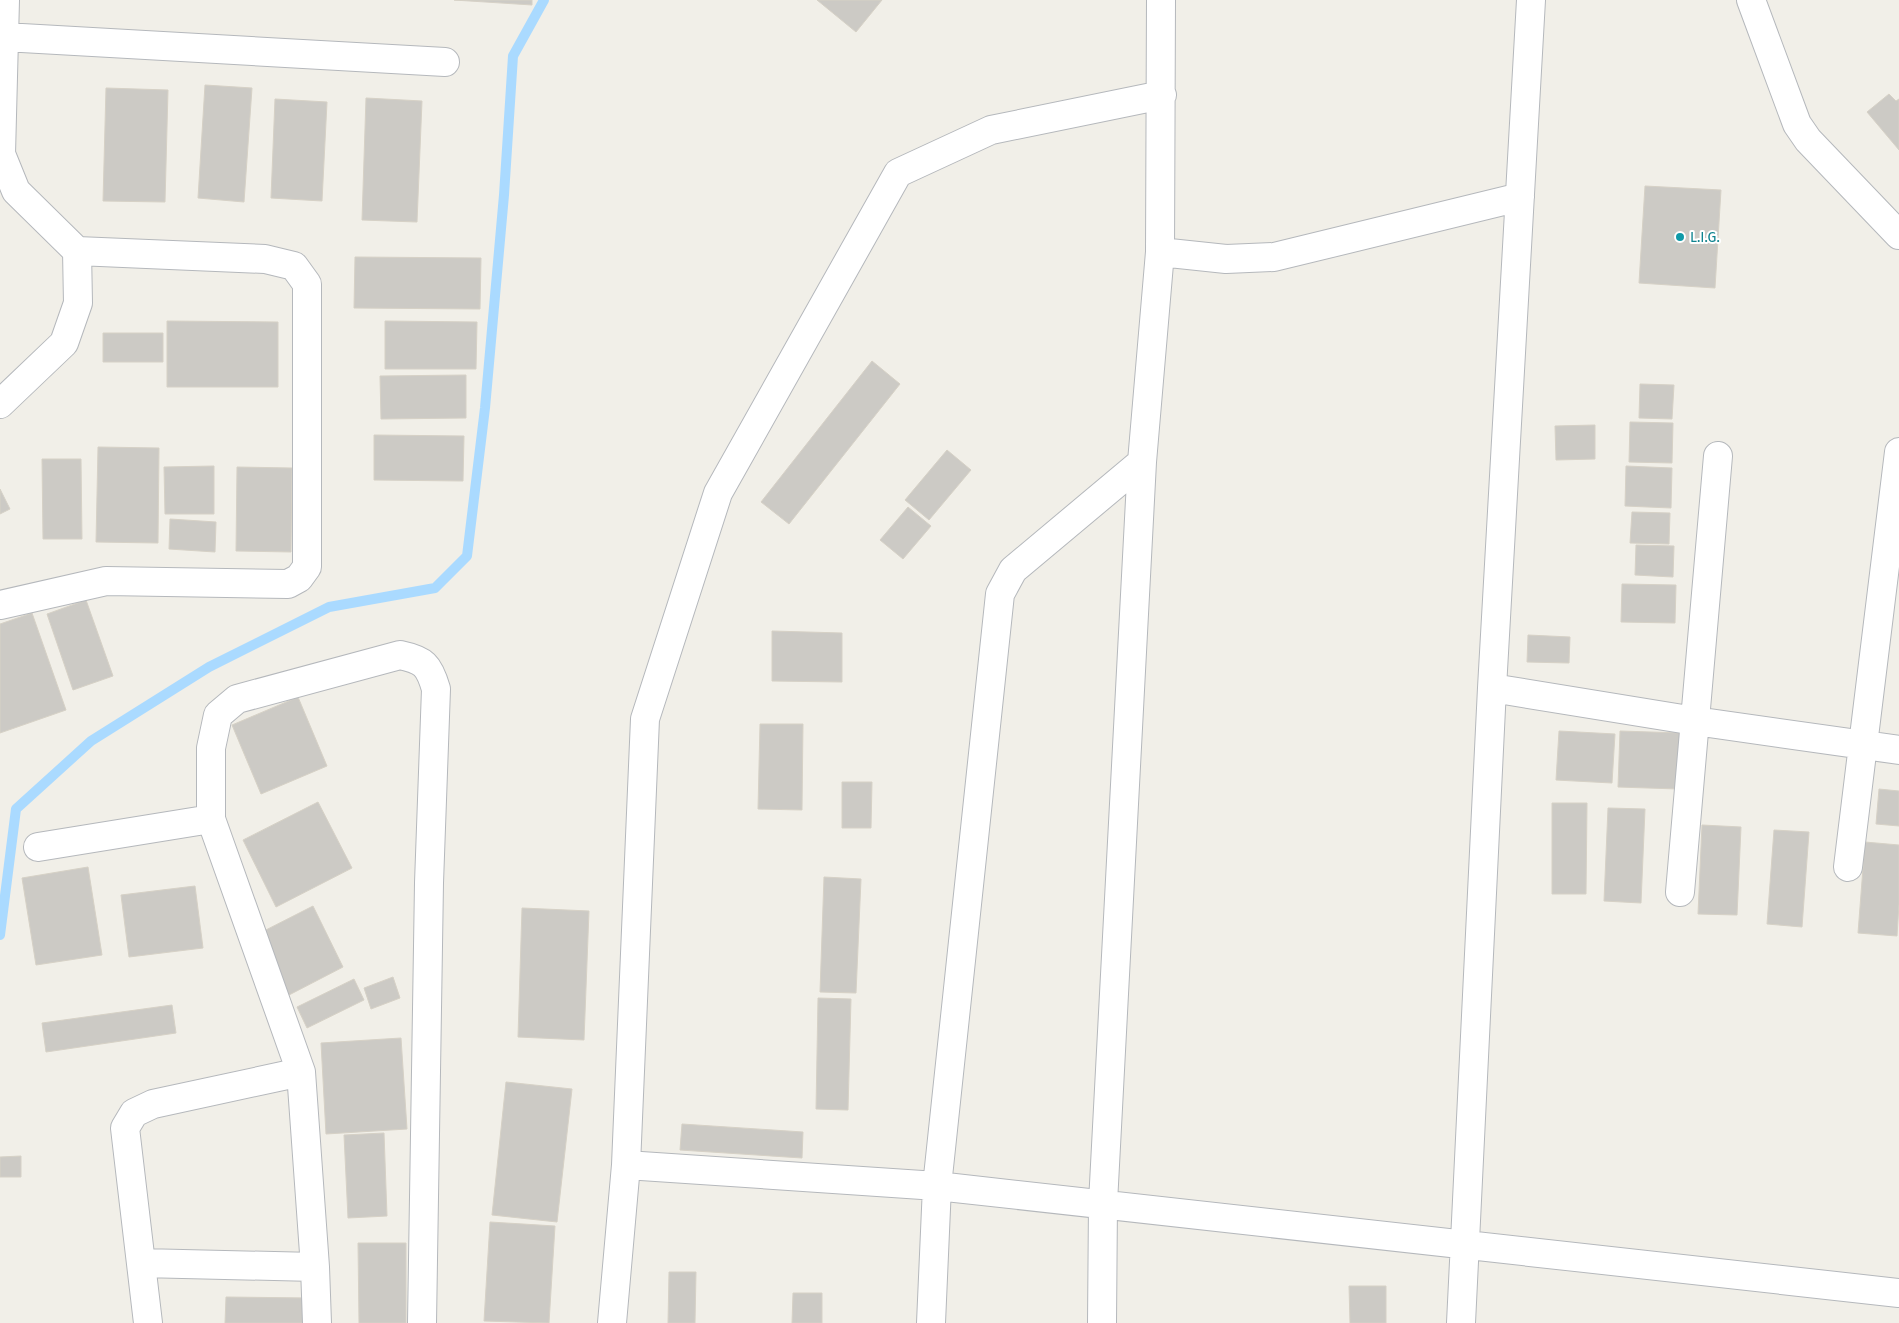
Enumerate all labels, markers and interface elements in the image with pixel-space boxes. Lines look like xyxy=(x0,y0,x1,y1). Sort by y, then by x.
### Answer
place label: L.I.G. xyxy=(1690,229,1720,246)
marker: L.I.G. xyxy=(1674,231,1686,243)

